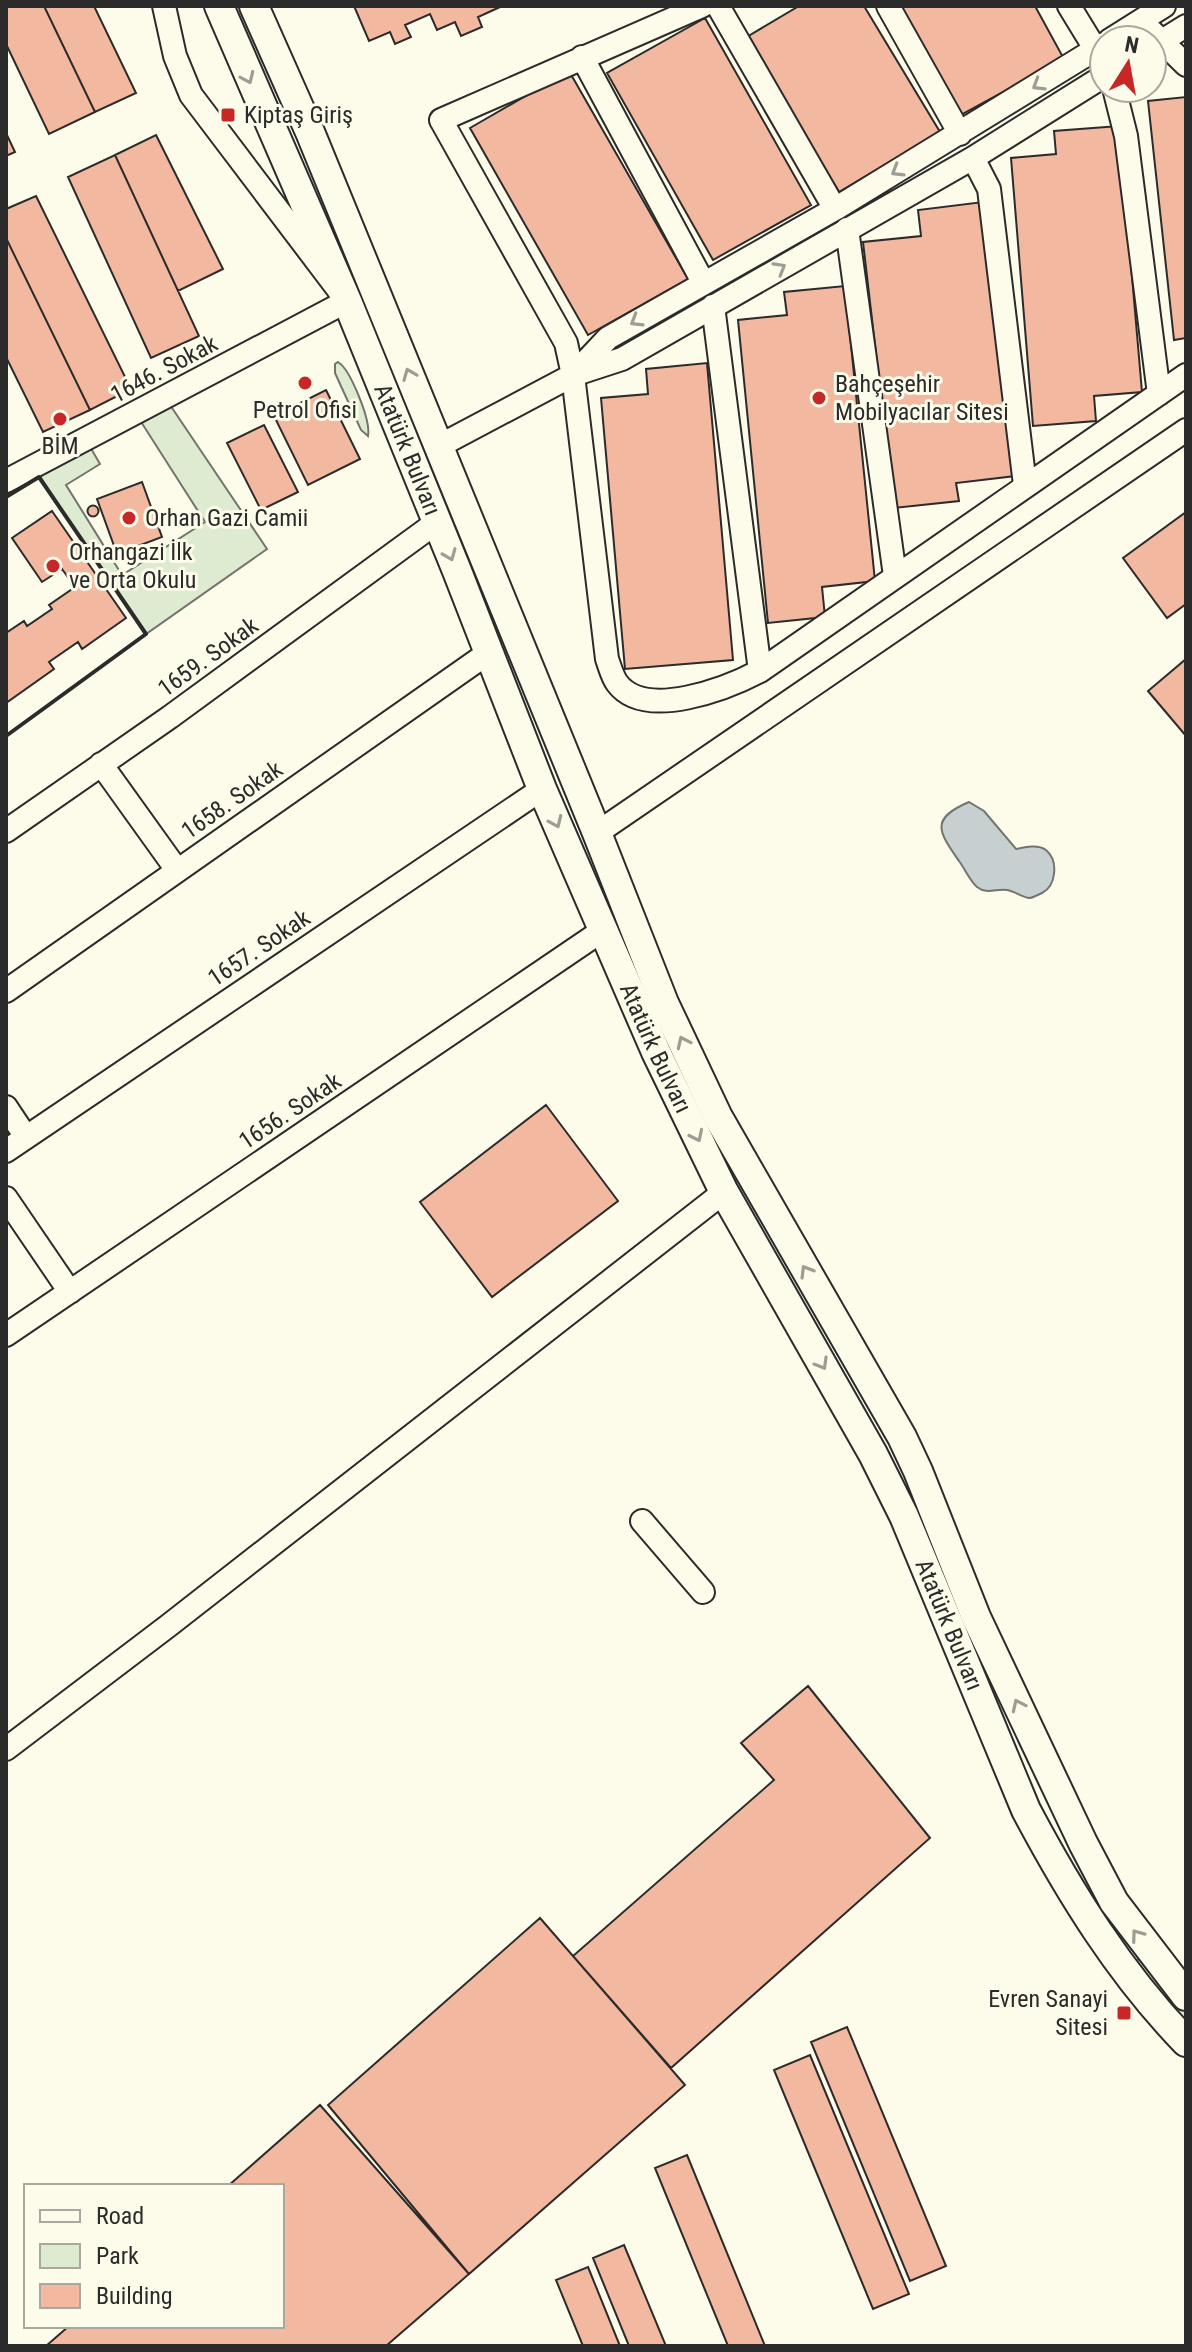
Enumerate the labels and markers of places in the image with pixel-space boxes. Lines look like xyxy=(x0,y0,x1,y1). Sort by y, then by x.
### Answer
place label: Kiptaş Giriş xyxy=(244,101,353,129)
marker: Kiptaş Giriş xyxy=(219,106,237,124)
place label: Bahçeşehir Mobilyacılar Sitesi xyxy=(835,370,1009,426)
marker: Petrol Ofisi xyxy=(296,374,314,392)
marker: Bahçeşehir Mobilyacılar Sitesi xyxy=(810,389,828,407)
place label: Petrol Ofisi xyxy=(253,396,357,424)
marker: BİM xyxy=(51,410,69,428)
place label: BİM xyxy=(41,432,79,460)
place label: Orhan Gazi Camii xyxy=(145,504,308,532)
marker: Orhan Gazi Camii xyxy=(120,509,138,527)
place label: Orhangazi İlk ve Orta Okulu xyxy=(69,538,196,594)
marker: Orhangazi İlk ve Orta Okulu xyxy=(44,557,62,575)
place label: Evren Sanayi Sitesi xyxy=(988,1985,1108,2041)
marker: Evren Sanayi Sitesi xyxy=(1115,2004,1133,2022)

